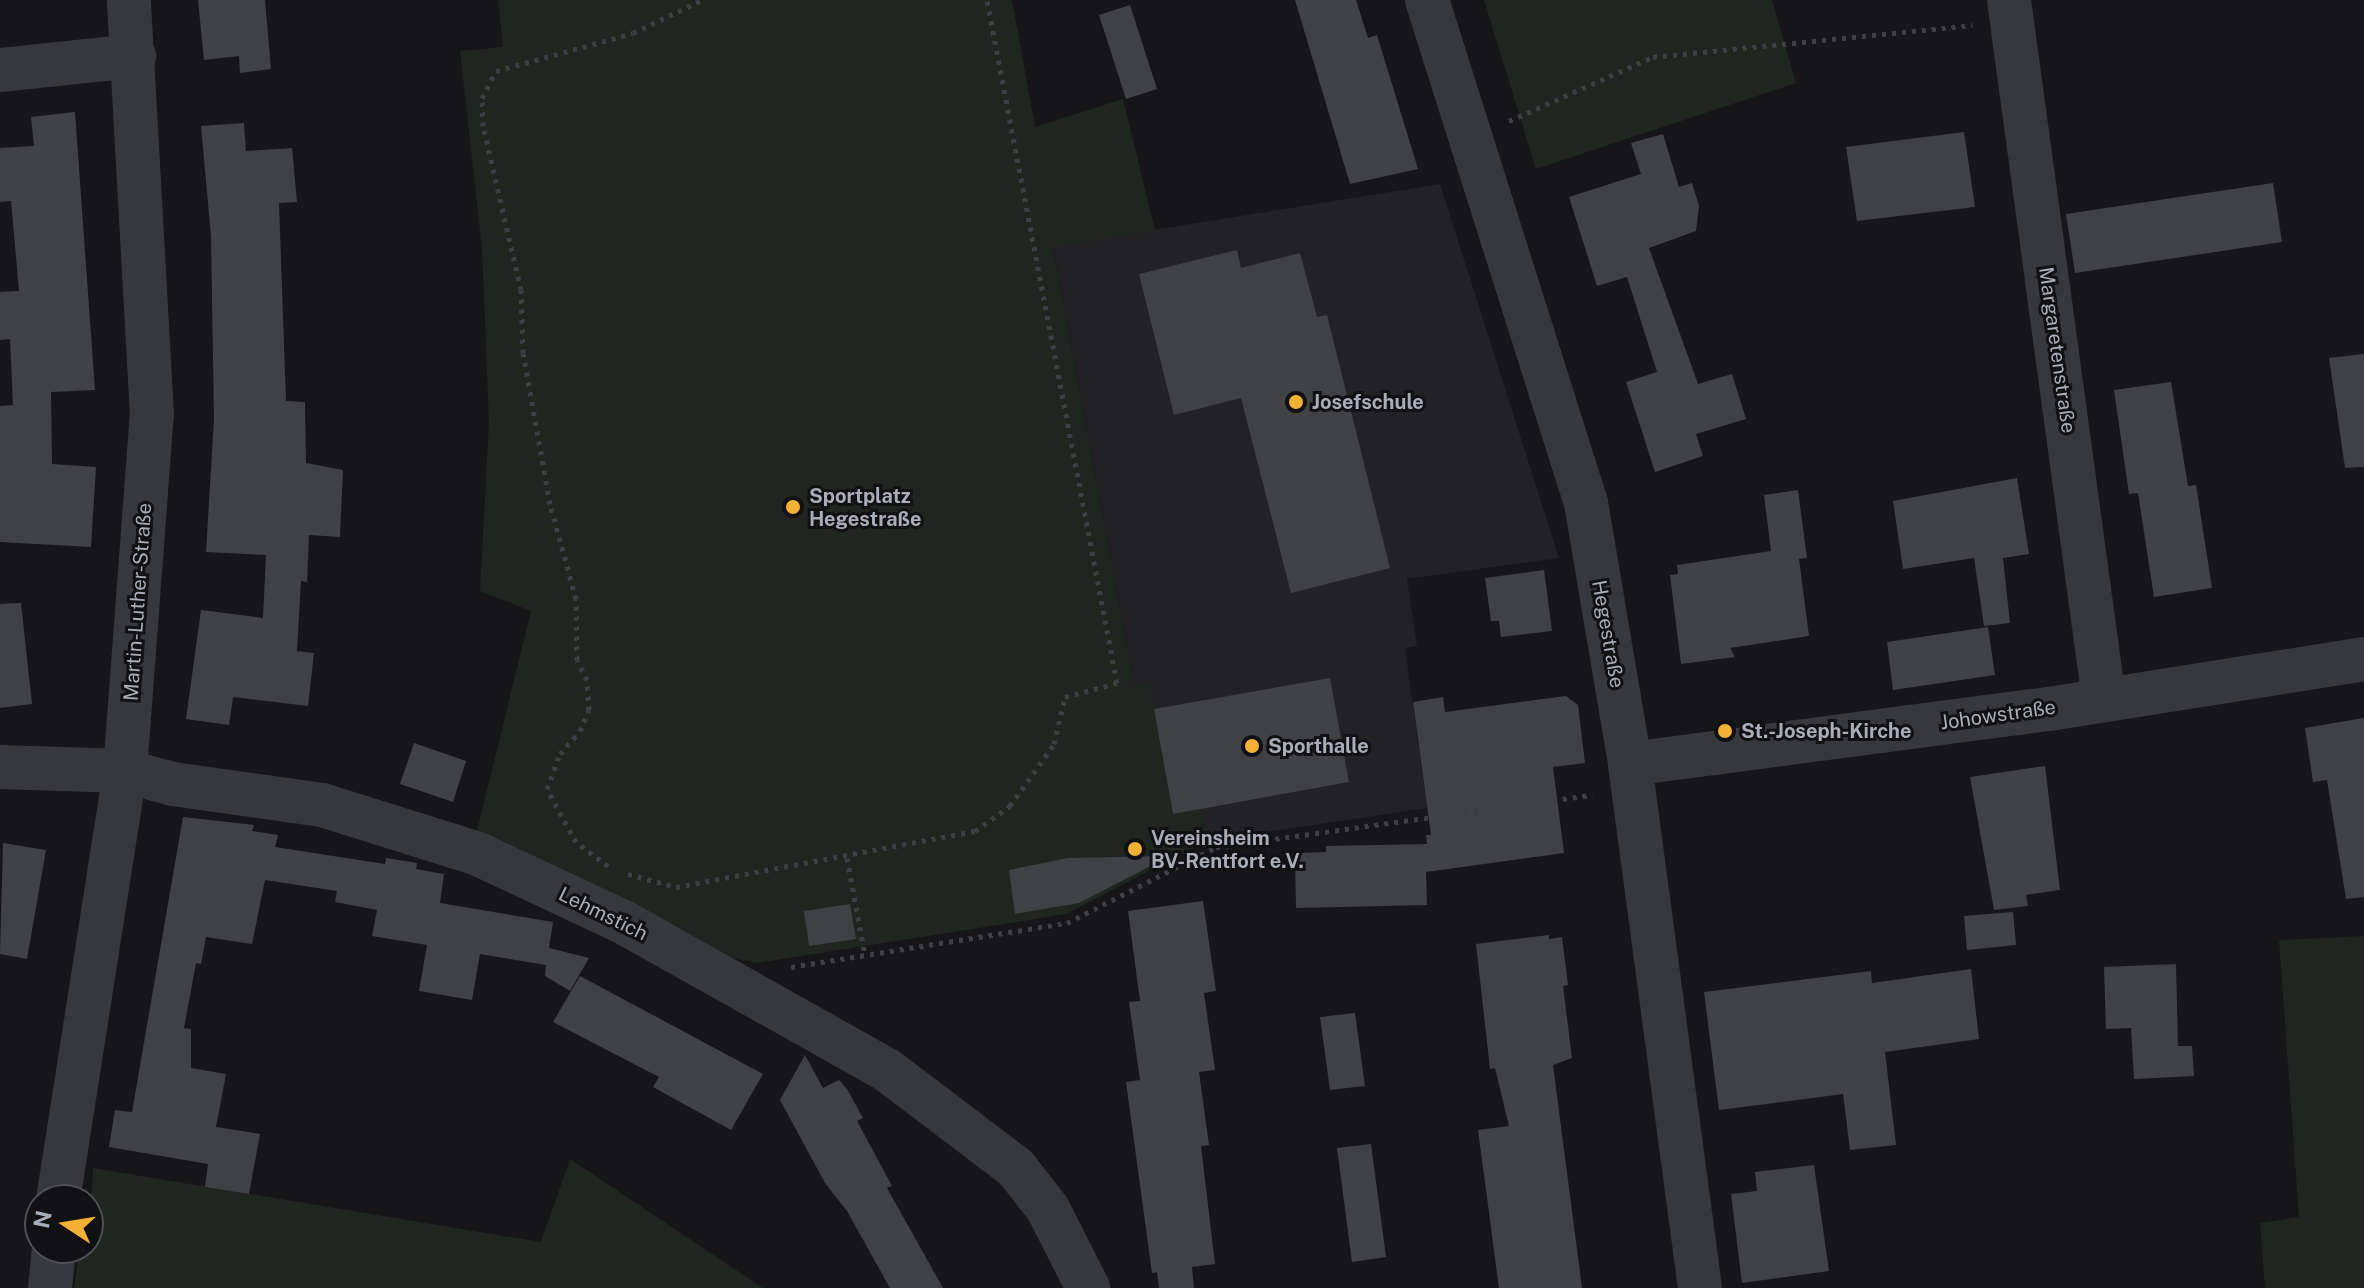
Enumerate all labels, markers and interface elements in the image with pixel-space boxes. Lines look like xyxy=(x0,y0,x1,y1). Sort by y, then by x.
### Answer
street label: Margaretenstraße xyxy=(2033,265,2081,435)
place label: Josefschule xyxy=(1312,390,1424,414)
marker: Josefschule xyxy=(1287,393,1305,411)
place label: Sportplatz Hegestraße xyxy=(809,484,922,531)
marker: Sportplatz Hegestraße xyxy=(784,498,802,516)
street label: Martin-Luther-Straße xyxy=(119,502,157,702)
street label: Hegestraße xyxy=(1587,578,1629,690)
street label: Johowstraße xyxy=(1939,695,2057,735)
place label: St.-Joseph-Kirche xyxy=(1741,719,1911,743)
marker: St.-Joseph-Kirche xyxy=(1716,722,1734,740)
place label: Sporthalle xyxy=(1268,734,1369,758)
marker: Sporthalle xyxy=(1243,737,1261,755)
place label: Vereinsheim BV-Rentfort e.V. xyxy=(1151,826,1304,873)
marker: Vereinsheim BV-Rentfort e.V. xyxy=(1126,840,1144,858)
street label: Lehmstich xyxy=(555,882,651,946)
north arrow xyxy=(24,1184,104,1264)
text: N xyxy=(28,1208,57,1231)

